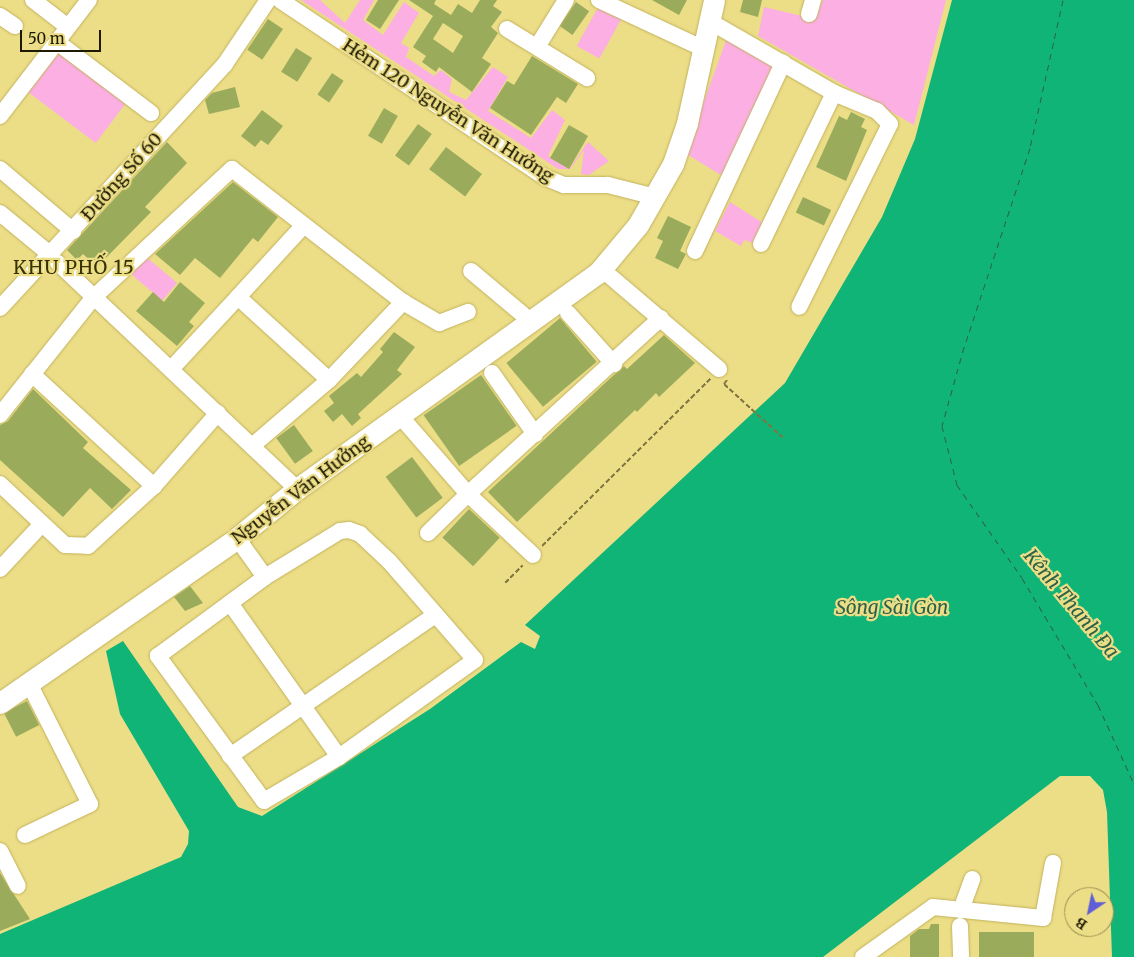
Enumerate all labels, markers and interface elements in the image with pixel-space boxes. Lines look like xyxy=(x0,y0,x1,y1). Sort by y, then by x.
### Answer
scale bar xyxy=(22,20,104,52)
text: 50 m xyxy=(28,29,65,48)
street label: Hẻm 120 Nguyễn Văn Hưởng xyxy=(338,35,558,187)
street label: Đường Số 60 xyxy=(77,129,167,225)
district label: KHU PHỐ 15 xyxy=(12,257,136,279)
street label: Nguyễn Văn Hưởng xyxy=(228,431,374,549)
water label: Kênh Thanh Đa xyxy=(1019,545,1123,663)
water label: Sông Sài Gòn xyxy=(836,597,948,619)
north arrow xyxy=(1064,887,1114,937)
text: B xyxy=(1072,913,1090,934)

